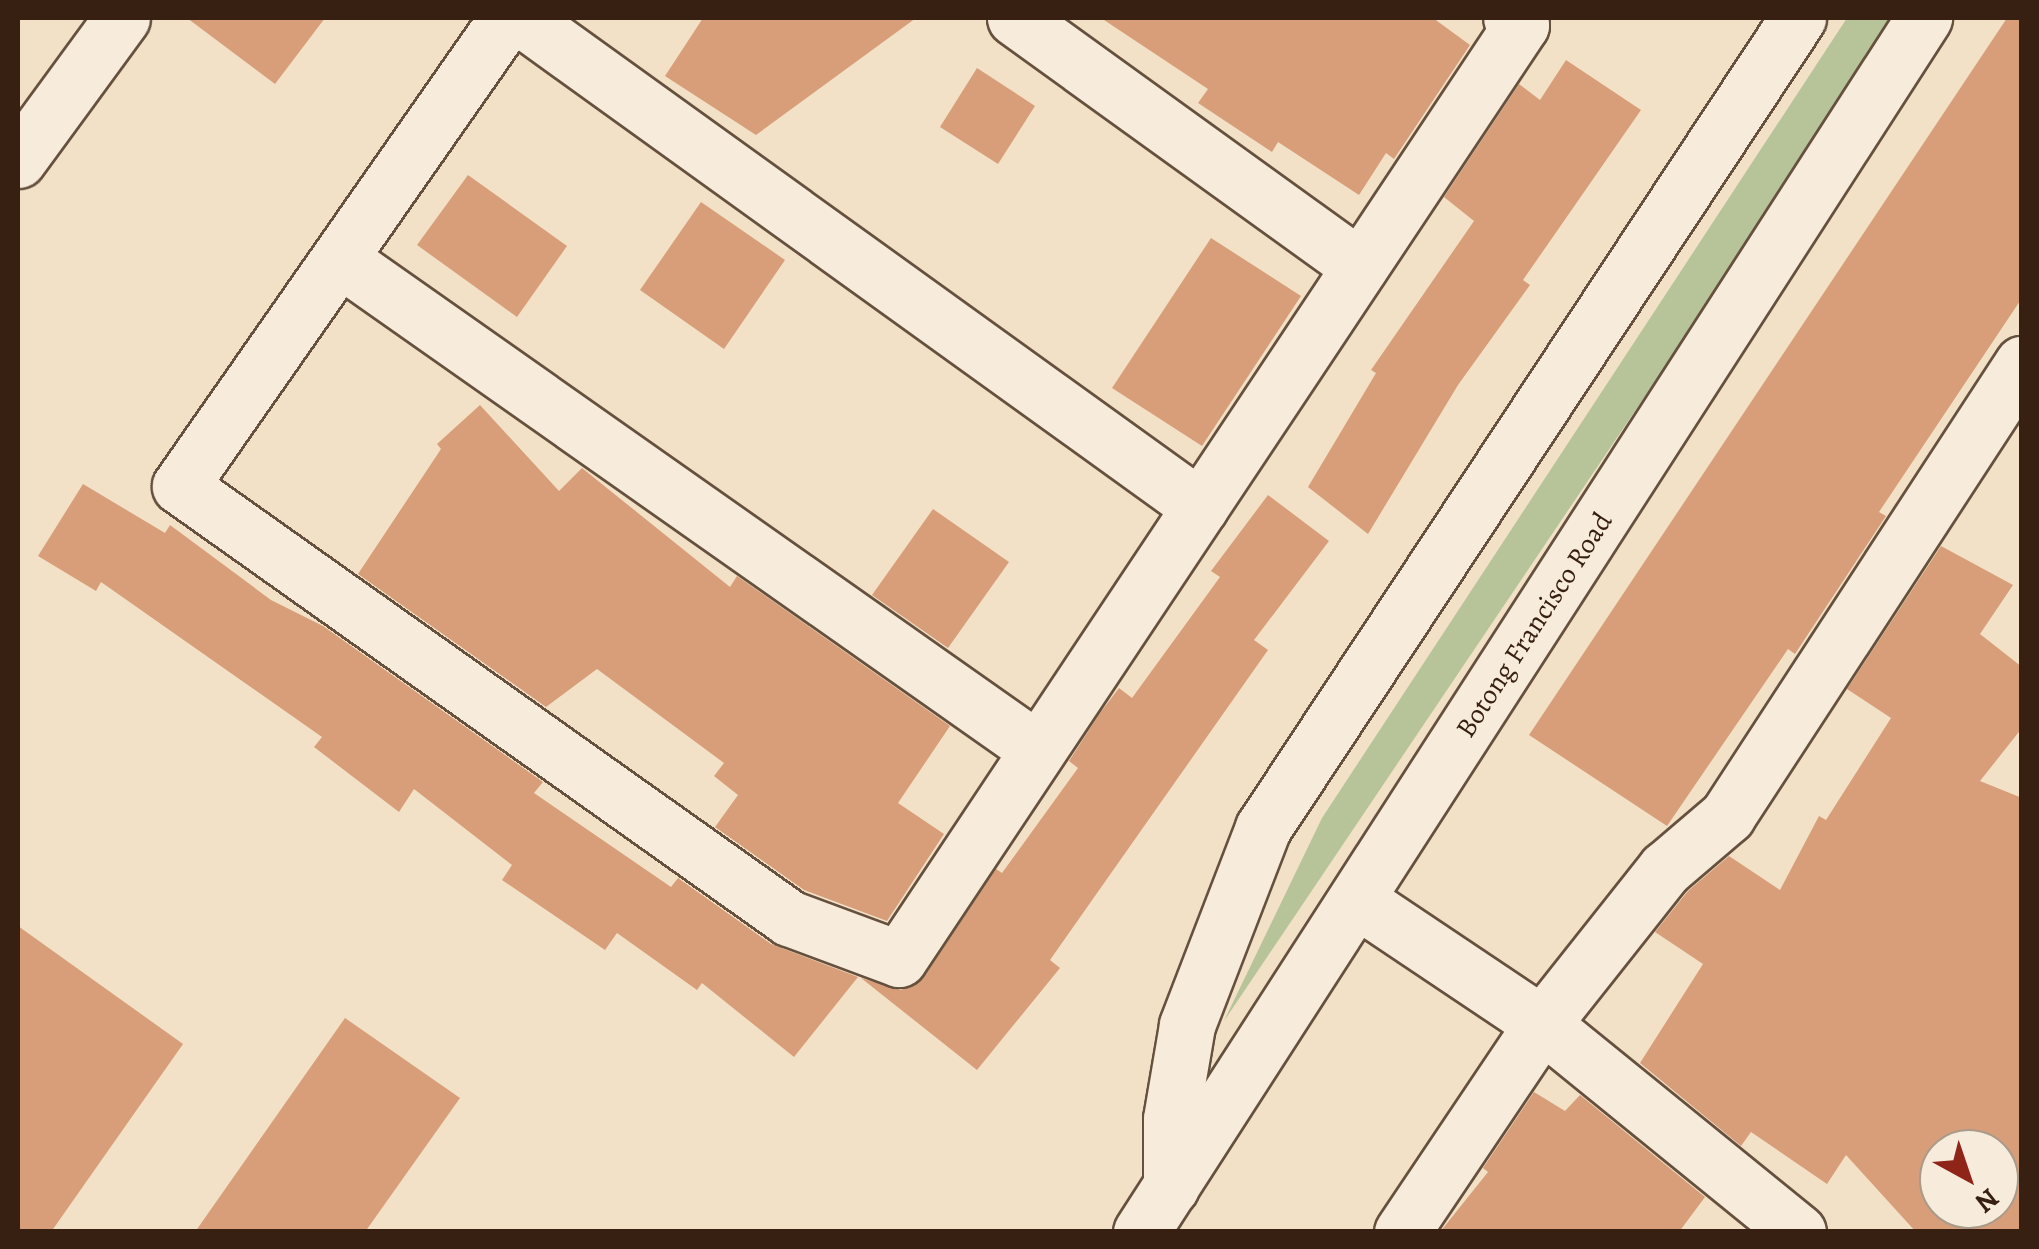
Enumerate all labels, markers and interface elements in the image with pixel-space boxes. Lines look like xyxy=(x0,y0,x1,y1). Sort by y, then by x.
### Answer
street label: Botong Francisco Road xyxy=(1449,506,1619,744)
north arrow xyxy=(1919,1129,2019,1229)
text: N xyxy=(1967,1179,2007,1222)

